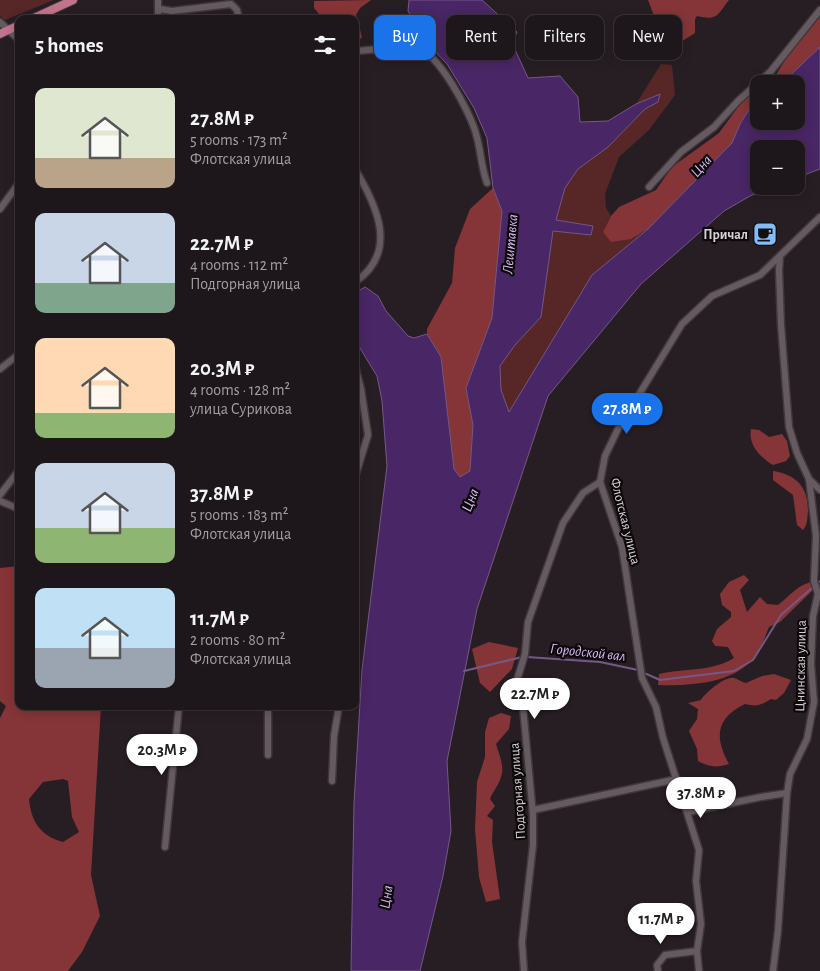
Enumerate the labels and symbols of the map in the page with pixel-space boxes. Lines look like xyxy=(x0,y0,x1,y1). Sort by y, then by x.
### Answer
water label: Цна xyxy=(688,153,715,180)
water label: Лештавка xyxy=(500,213,521,276)
cafe icon: Причал xyxy=(752,221,778,247)
place label: Причал xyxy=(703,228,748,242)
pin: 27.8M ₽ xyxy=(581,392,673,435)
street label: Флотская улица xyxy=(608,477,643,567)
water label: Цна xyxy=(459,487,482,514)
street label: Цнинская улица xyxy=(793,619,809,712)
water label: Городской вал xyxy=(549,641,626,664)
pin: 22.7M ₽ xyxy=(489,678,581,720)
pin: 20.3M ₽ xyxy=(116,734,208,776)
street label: Подгорная улица xyxy=(508,742,528,840)
pin: 37.8M ₽ xyxy=(655,776,747,819)
water label: Цна xyxy=(377,884,396,910)
pin: 11.7M ₽ xyxy=(615,902,707,945)

